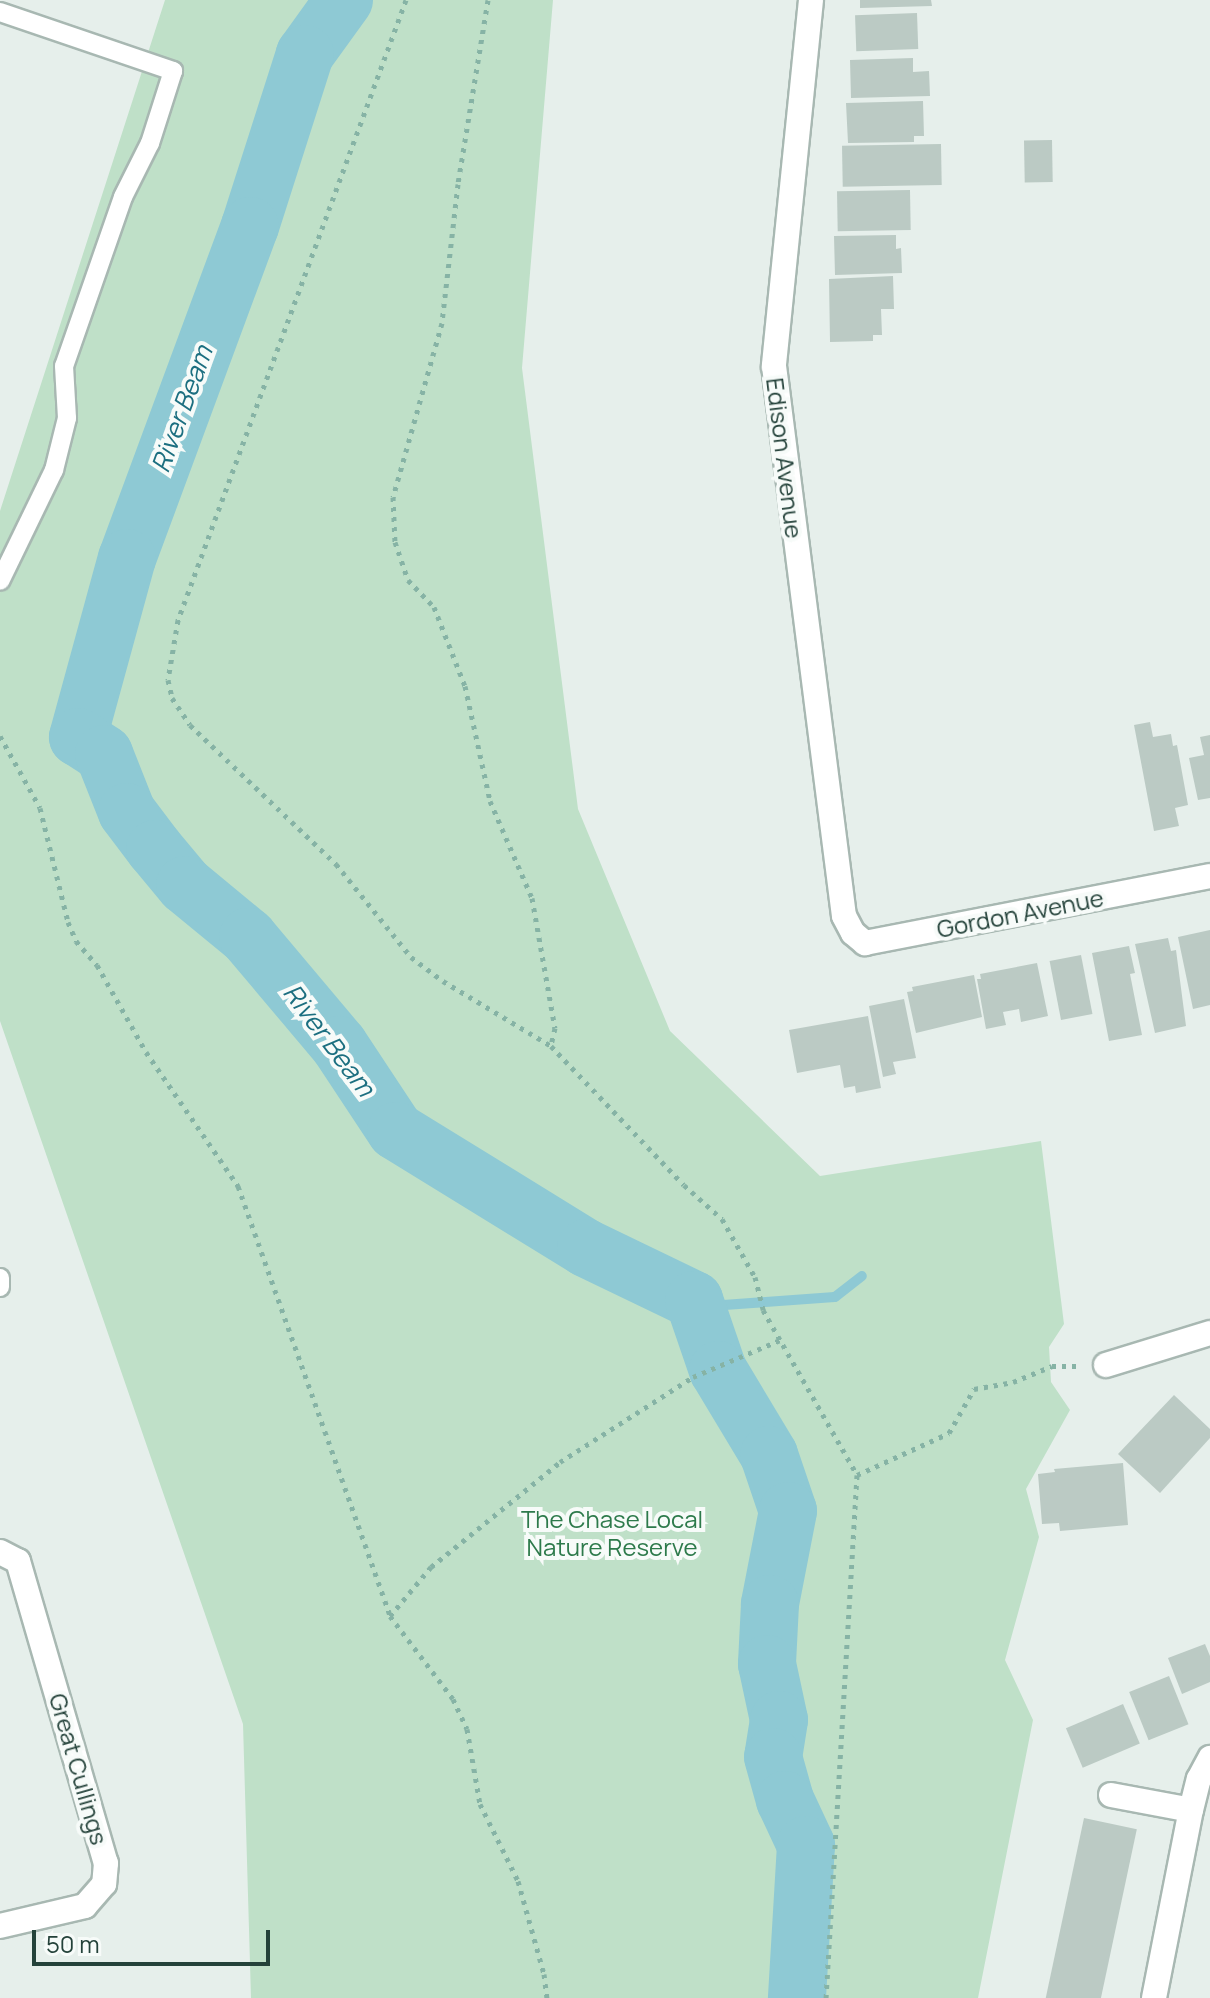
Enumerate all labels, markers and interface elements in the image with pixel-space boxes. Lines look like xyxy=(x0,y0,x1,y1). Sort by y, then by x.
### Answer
water label: River Beam xyxy=(145,342,219,476)
street label: Edison Avenue xyxy=(761,376,809,540)
street label: Gordon Avenue xyxy=(934,883,1106,943)
water label: River Beam xyxy=(277,978,381,1102)
park label: The Chase Local Nature Reserve xyxy=(521,1505,703,1561)
street label: Great Cullings xyxy=(44,1690,114,1848)
scale bar xyxy=(36,1914,274,1964)
text: 50 m xyxy=(46,1927,100,1960)

